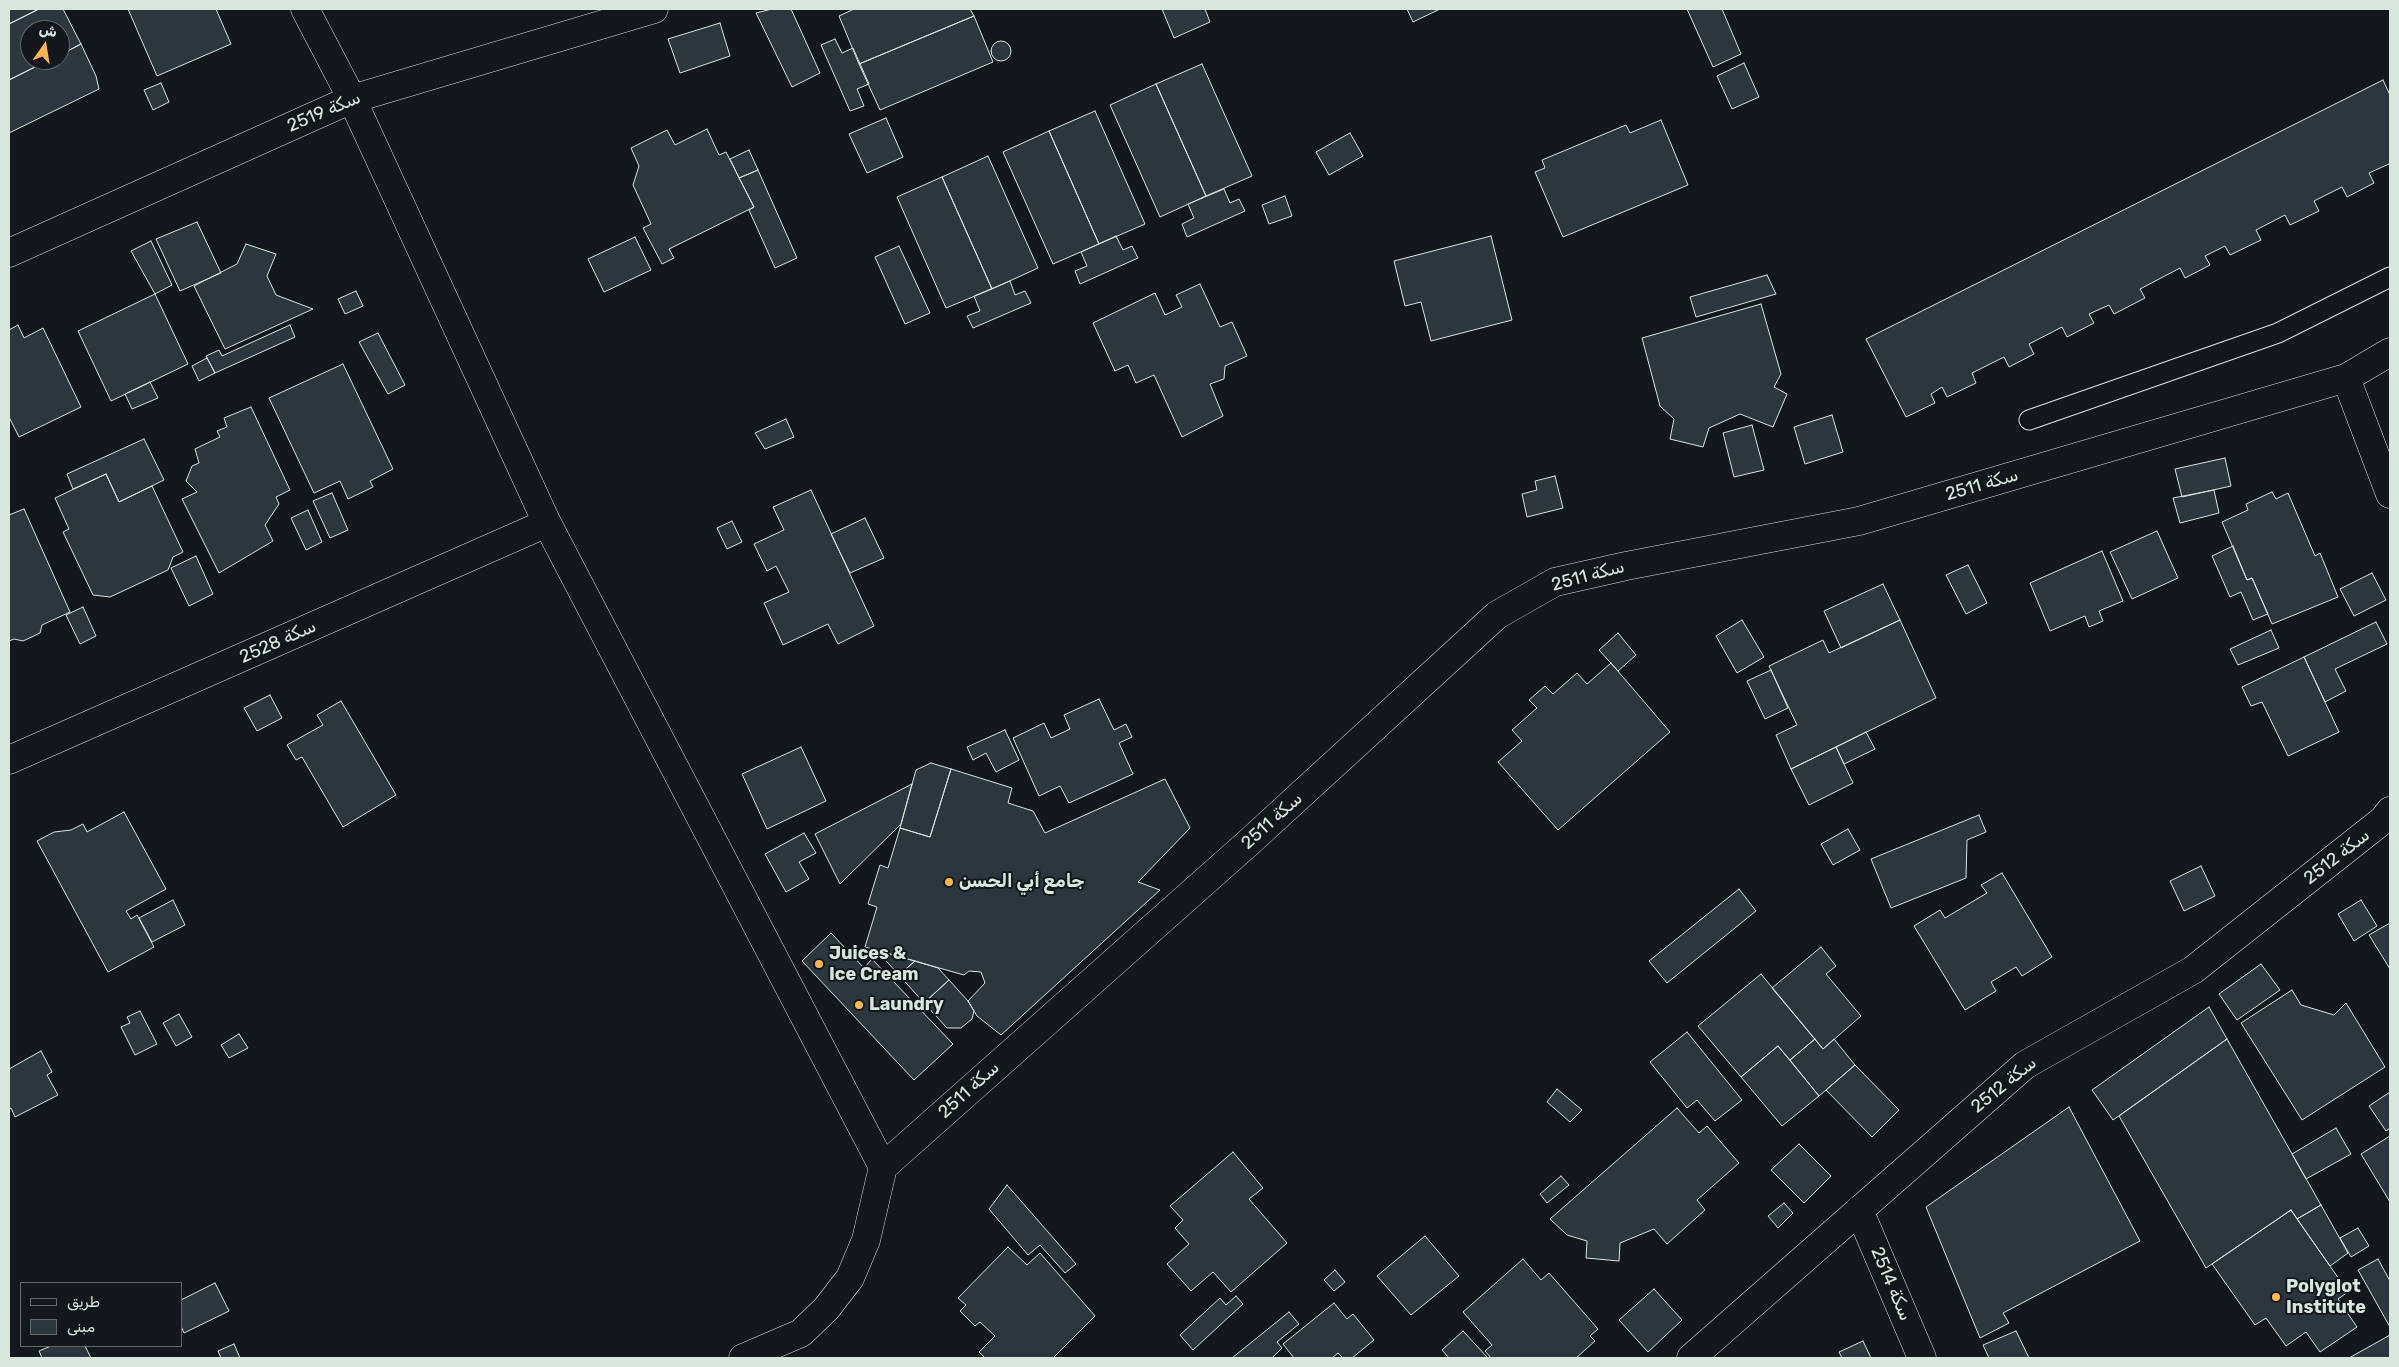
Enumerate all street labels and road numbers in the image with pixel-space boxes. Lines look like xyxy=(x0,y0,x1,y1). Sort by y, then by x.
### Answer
street label: سكة 2519 xyxy=(284,87,364,137)
street label: سكة 2511 xyxy=(1943,464,2021,506)
street label: سكة 2511 xyxy=(1549,556,1627,596)
street label: سكة 2528 xyxy=(236,616,320,668)
street label: سكة 2511 xyxy=(1237,788,1307,854)
street label: سكة 2512 xyxy=(2300,825,2374,889)
street label: سكة 2512 xyxy=(1967,1052,2041,1118)
street label: سكة 2511 xyxy=(934,1057,1004,1123)
street label: سكة 2514 xyxy=(1866,1244,1916,1324)

